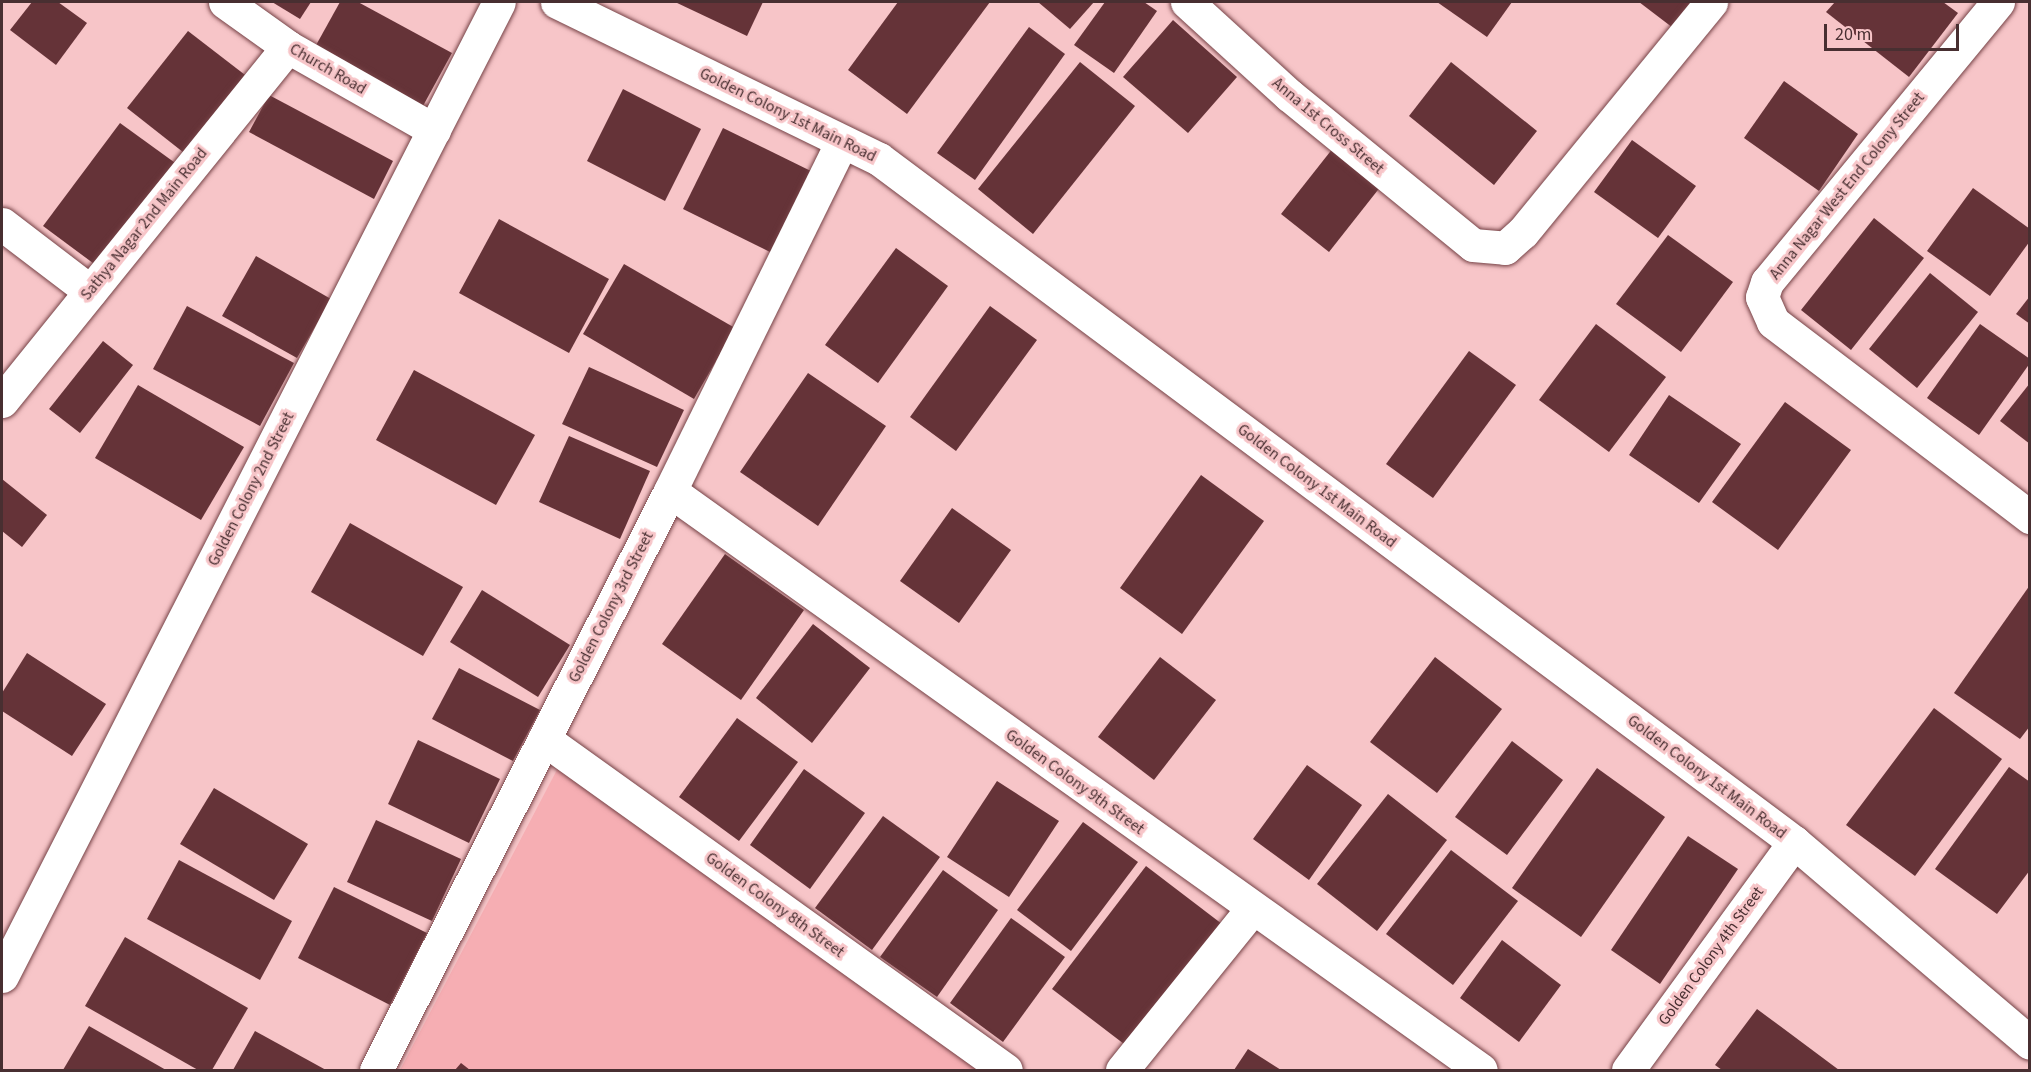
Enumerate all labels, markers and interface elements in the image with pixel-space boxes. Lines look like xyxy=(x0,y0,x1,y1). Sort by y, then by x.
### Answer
scale bar xyxy=(1827,12,1962,50)
text: 20 m xyxy=(1835,22,1871,47)
street label: Church Road xyxy=(286,39,370,99)
street label: Golden Colony 1st Main Road xyxy=(696,64,880,166)
street label: Anna 1st Cross Street xyxy=(1268,74,1388,178)
street label: Anna Nagar West End Colony Street xyxy=(1765,89,1929,283)
street label: Sathya Nagar 2nd Main Road xyxy=(77,144,211,304)
street label: Golden Colony 2nd Street xyxy=(204,409,298,569)
street label: Golden Colony 1st Main Road xyxy=(1234,420,1400,552)
street label: Golden Colony 3rd Street xyxy=(565,528,657,686)
street label: Golden Colony 1st Main Road xyxy=(1624,711,1790,843)
street label: Golden Colony 9th Street xyxy=(1002,725,1148,839)
street label: Golden Colony 8th Street xyxy=(702,848,848,962)
street label: Golden Colony 4th Street xyxy=(1654,883,1768,1029)

